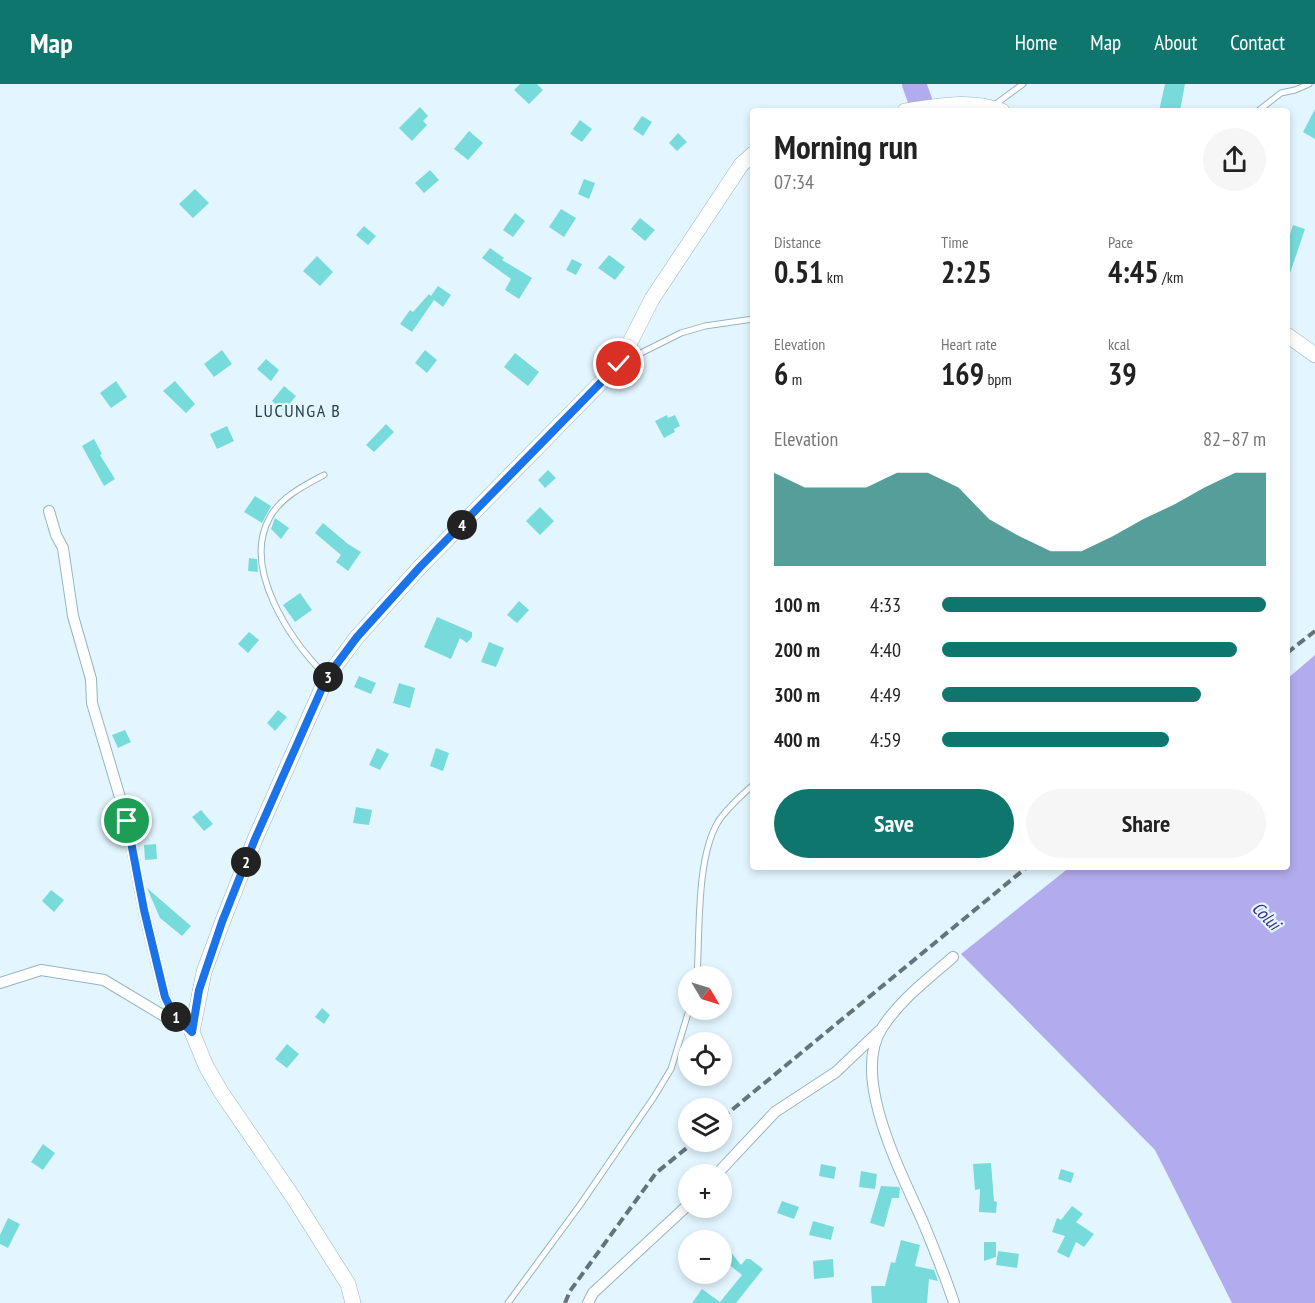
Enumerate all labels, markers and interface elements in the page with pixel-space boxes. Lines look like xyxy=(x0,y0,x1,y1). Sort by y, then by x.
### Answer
text: Map xyxy=(30,24,73,61)
text: Home xyxy=(1015,29,1057,56)
text: Map xyxy=(1090,29,1121,56)
text: About xyxy=(1154,29,1197,56)
text: Contact xyxy=(1230,29,1285,56)
text: Morning run xyxy=(774,125,918,168)
button: share xyxy=(1203,128,1266,191)
text: 07:34 xyxy=(774,169,814,195)
text: Distance xyxy=(774,232,821,252)
text: Time xyxy=(941,232,969,252)
text: Pace xyxy=(1108,232,1133,252)
text: 0.51 xyxy=(774,252,823,291)
text: 2:25 xyxy=(941,252,992,291)
text: 4:45 xyxy=(1108,252,1159,291)
text: km xyxy=(823,267,843,287)
text: /km xyxy=(1159,267,1183,287)
text: Elevation xyxy=(774,334,825,354)
text: Heart rate xyxy=(941,334,997,354)
text: kcal xyxy=(1108,334,1130,354)
pin xyxy=(593,338,644,389)
icon: check xyxy=(602,347,635,380)
text: 6 xyxy=(774,354,788,393)
text: 169 xyxy=(941,354,984,393)
text: 39 xyxy=(1108,354,1137,393)
text: m xyxy=(788,369,802,389)
text: bpm xyxy=(984,369,1012,389)
district label: LUCUNGA B xyxy=(255,399,341,422)
text: Elevation xyxy=(774,426,838,452)
text: 82–87 m xyxy=(1203,426,1266,452)
pin: 4 xyxy=(447,510,477,540)
text: 4 xyxy=(458,515,466,535)
text: 100 m xyxy=(774,592,820,618)
text: 4:33 xyxy=(870,592,901,618)
text: 200 m xyxy=(774,637,820,663)
text: 4:40 xyxy=(870,637,901,663)
pin: 3 xyxy=(313,662,343,692)
text: 3 xyxy=(324,667,332,687)
text: 300 m xyxy=(774,682,820,708)
text: 4:49 xyxy=(870,682,901,708)
text: 400 m xyxy=(774,727,820,753)
text: 4:59 xyxy=(870,727,901,753)
button: Save xyxy=(774,789,1014,858)
button: Share xyxy=(1026,789,1266,858)
pin xyxy=(101,795,152,846)
icon: arrive xyxy=(110,804,143,837)
pin: 2 xyxy=(231,847,261,877)
text: 2 xyxy=(242,852,250,872)
water label: Colui xyxy=(1247,896,1287,936)
north arrow xyxy=(678,966,732,1020)
map controls xyxy=(678,966,732,1284)
pin: 1 xyxy=(161,1002,191,1032)
text: 1 xyxy=(172,1007,180,1027)
button: locate xyxy=(678,1032,732,1086)
button: layers xyxy=(678,1098,732,1152)
button: + xyxy=(678,1164,732,1218)
button: − xyxy=(678,1230,732,1284)

